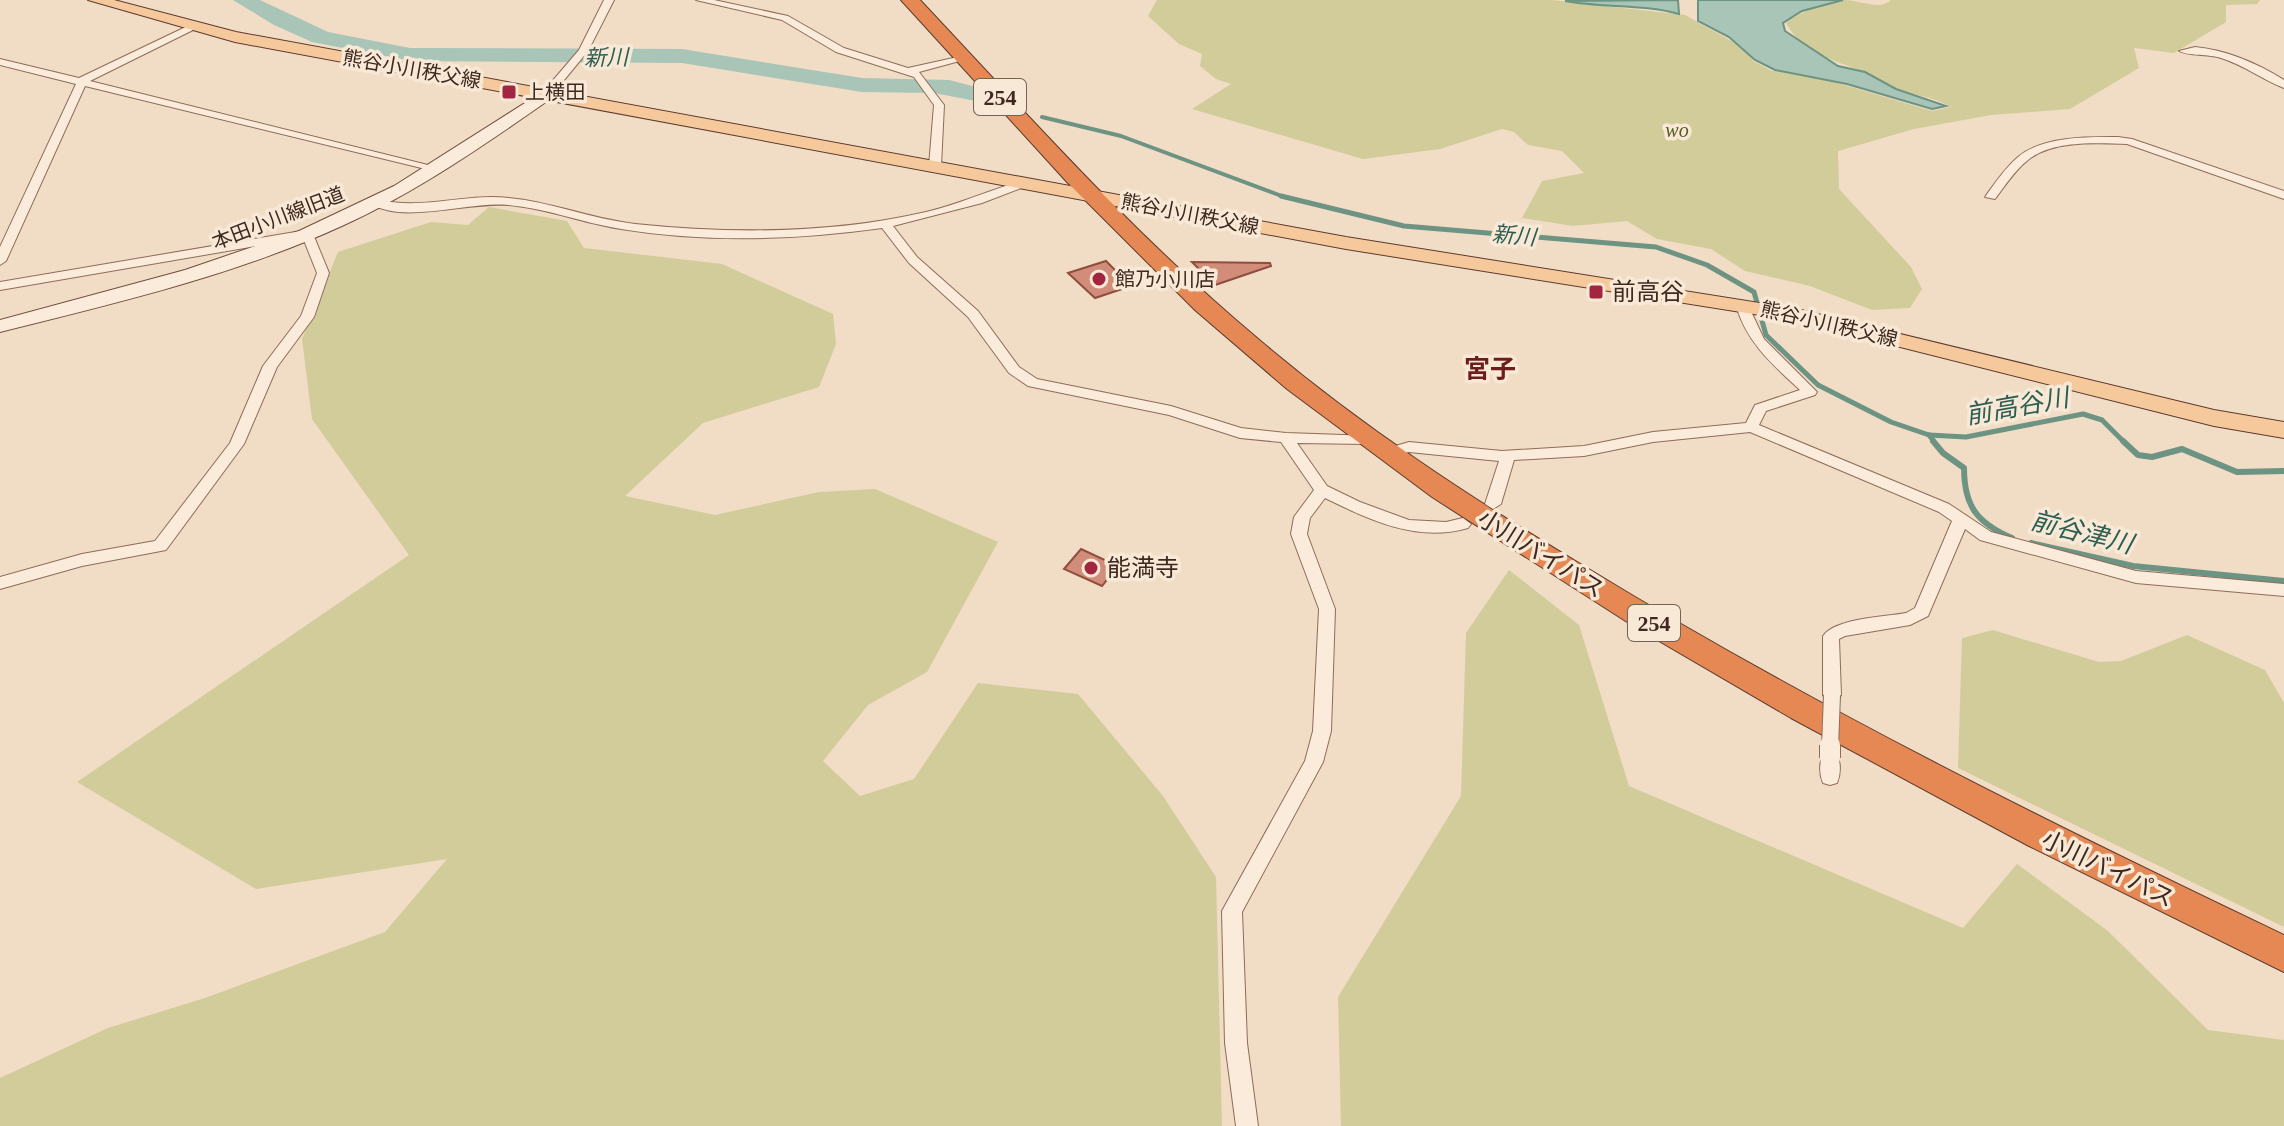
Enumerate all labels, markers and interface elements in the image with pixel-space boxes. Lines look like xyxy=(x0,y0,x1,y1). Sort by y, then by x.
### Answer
water label: 新川 xyxy=(584,45,630,70)
street label: 熊谷小川秩父線 xyxy=(341,46,483,92)
road number: 254 xyxy=(974,79,1026,115)
place label: 上横田 xyxy=(525,81,585,103)
marker: 上横田 xyxy=(500,83,518,101)
park label: wo xyxy=(1665,119,1689,141)
street label: 本田小川線旧道 xyxy=(209,183,347,253)
street label: 熊谷小川秩父線 xyxy=(1119,190,1261,238)
water label: 新川 xyxy=(1491,221,1539,250)
place label: 館乃小川店 xyxy=(1115,268,1215,290)
marker: 館乃小川店 xyxy=(1090,270,1108,288)
place label: 前高谷 xyxy=(1612,279,1684,305)
marker: 前高谷 xyxy=(1587,283,1605,301)
street label: 熊谷小川秩父線 xyxy=(1758,298,1900,350)
district label: 宮子 xyxy=(1464,355,1516,384)
water label: 前高谷川 xyxy=(1963,383,2074,430)
street label: 小川バイパス xyxy=(1473,505,1609,603)
water label: 前谷津川 xyxy=(2028,506,2139,560)
place label: 能満寺 xyxy=(1107,555,1179,581)
marker: 能満寺 xyxy=(1082,559,1100,577)
road number: 254 xyxy=(1628,605,1680,641)
street label: 小川バイパス xyxy=(2038,826,2178,912)

